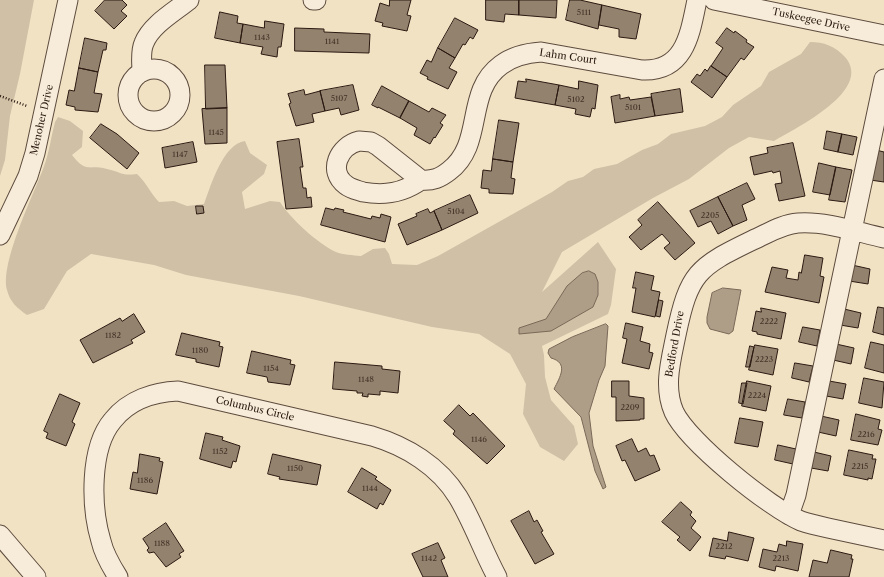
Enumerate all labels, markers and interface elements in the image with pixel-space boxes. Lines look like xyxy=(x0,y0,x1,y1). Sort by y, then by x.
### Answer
street label: Tuskeegee Drive xyxy=(771,6,851,34)
house number: 5111 xyxy=(577,8,591,18)
house number: 1143 xyxy=(254,33,270,43)
house number: 1141 xyxy=(325,37,339,47)
street label: Lahm Court xyxy=(539,47,597,67)
street label: Menoher Drive xyxy=(28,83,56,157)
house number: 5107 xyxy=(331,94,347,104)
house number: 5102 xyxy=(567,95,585,105)
house number: 5101 xyxy=(625,103,641,113)
house number: 1145 xyxy=(208,128,224,138)
house number: 1147 xyxy=(172,150,188,160)
house number: 5104 xyxy=(447,207,465,217)
house number: 2205 xyxy=(701,211,719,221)
street label: Bedford Drive xyxy=(663,310,687,378)
house number: 2222 xyxy=(760,317,778,327)
house number: 1182 xyxy=(105,331,121,341)
house number: 1180 xyxy=(192,346,208,356)
house number: 2223 xyxy=(755,355,773,365)
house number: 1154 xyxy=(263,364,279,374)
house number: 1148 xyxy=(358,375,374,385)
house number: 2224 xyxy=(748,391,766,401)
street label: Columbus Circle xyxy=(215,394,295,424)
house number: 2209 xyxy=(621,403,639,413)
house number: 2216 xyxy=(857,430,875,440)
house number: 1146 xyxy=(471,435,487,445)
house number: 1152 xyxy=(212,447,228,457)
house number: 2215 xyxy=(852,462,868,472)
house number: 1150 xyxy=(287,464,303,474)
house number: 1186 xyxy=(137,476,153,486)
house number: 1144 xyxy=(362,484,378,494)
house number: 1188 xyxy=(154,539,170,549)
house number: 2212 xyxy=(715,542,733,552)
house number: 1142 xyxy=(421,554,437,564)
house number: 2213 xyxy=(773,554,789,564)

